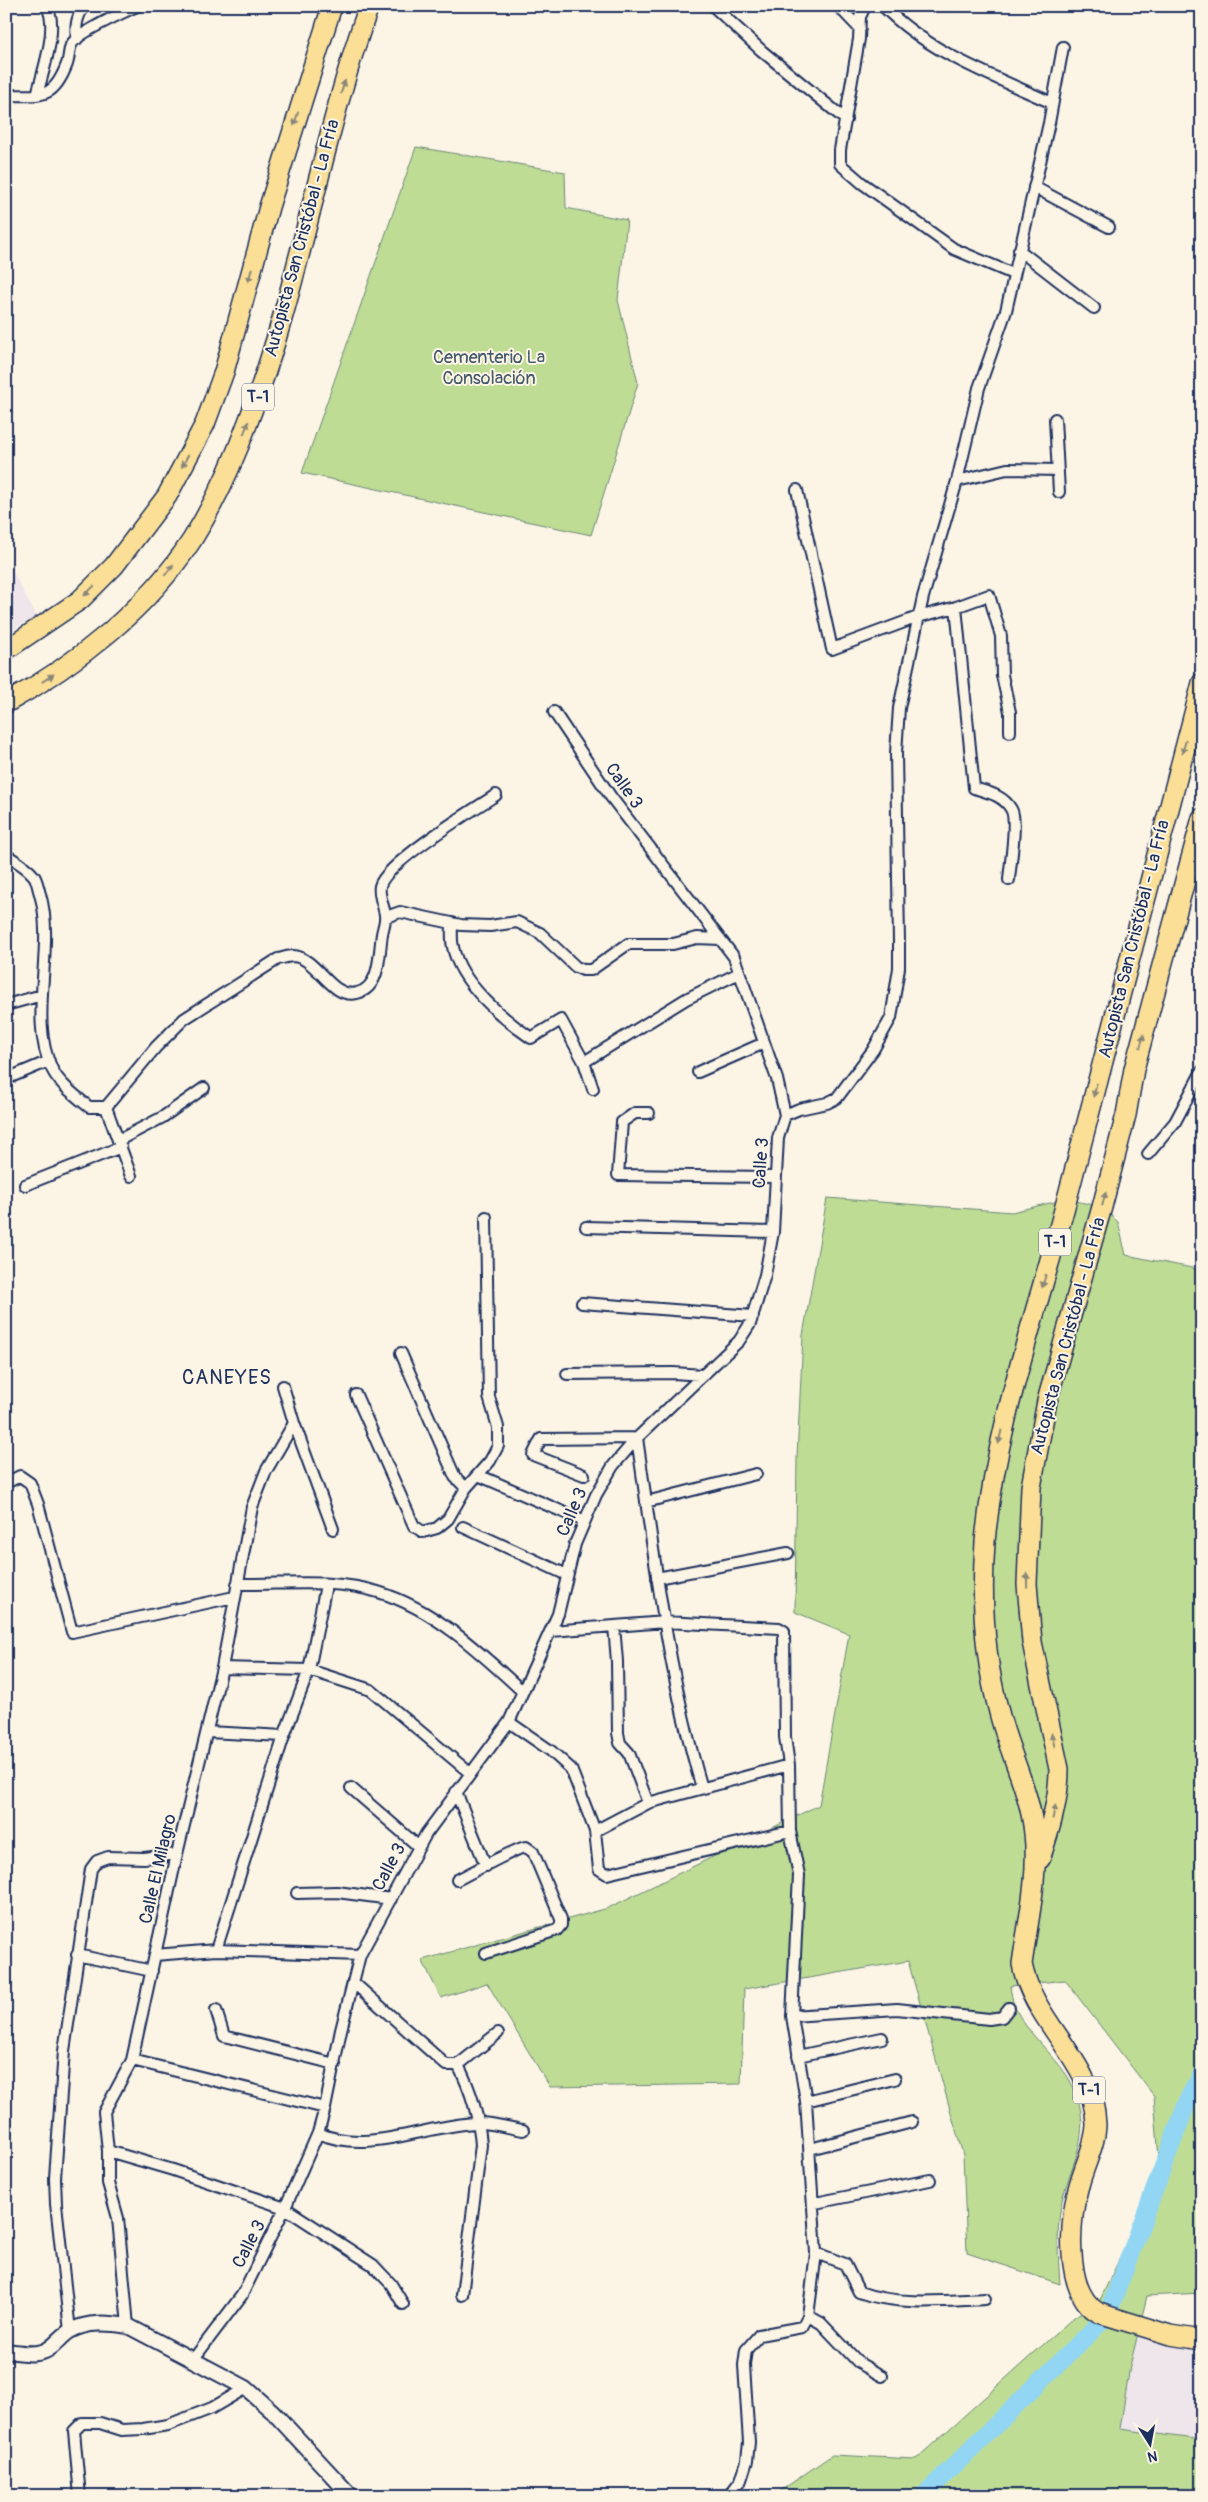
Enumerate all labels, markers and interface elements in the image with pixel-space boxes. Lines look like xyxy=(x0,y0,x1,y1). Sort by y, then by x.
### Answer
one-way arrow xyxy=(339,79,347,94)
one-way arrow xyxy=(291,112,299,127)
street label: Autopista San Cristóbal - La Fría xyxy=(259,117,345,359)
one-way arrow xyxy=(246,268,254,283)
park label: Cementerio La Consolación xyxy=(433,346,545,390)
road number: T-1 xyxy=(242,384,274,411)
one-way arrow xyxy=(242,420,250,435)
one-way arrow xyxy=(181,454,189,468)
one-way arrow xyxy=(163,564,174,577)
one-way arrow xyxy=(83,585,95,597)
one-way arrow xyxy=(41,673,55,683)
one-way arrow xyxy=(1180,739,1188,754)
street label: Calle 3 xyxy=(600,759,648,813)
street label: Autopista San Cristóbal - La Fría xyxy=(1093,817,1175,1061)
one-way arrow xyxy=(1138,1034,1146,1049)
one-way arrow xyxy=(1091,1083,1099,1098)
street label: Calle 3 xyxy=(748,1137,774,1189)
one-way arrow xyxy=(1100,1192,1108,1207)
street label: Autopista San Cristóbal - La Fría xyxy=(1025,1215,1111,1457)
road number: T-1 xyxy=(1039,1228,1071,1256)
one-way arrow xyxy=(1039,1273,1047,1288)
district label: CANEYES xyxy=(182,1365,272,1390)
one-way arrow xyxy=(996,1430,1004,1446)
street label: Calle 3 xyxy=(551,1484,593,1540)
one-way arrow xyxy=(1023,1571,1031,1587)
one-way arrow xyxy=(1049,1732,1057,1747)
one-way arrow xyxy=(1050,1804,1058,1820)
street label: Calle El Milagro xyxy=(134,1812,182,1926)
street label: Calle 3 xyxy=(367,1839,411,1895)
road number: T-1 xyxy=(1073,2076,1105,2104)
street label: Calle 3 xyxy=(227,2216,271,2272)
north arrow xyxy=(1126,2420,1176,2470)
text: N xyxy=(1146,2447,1159,2466)

